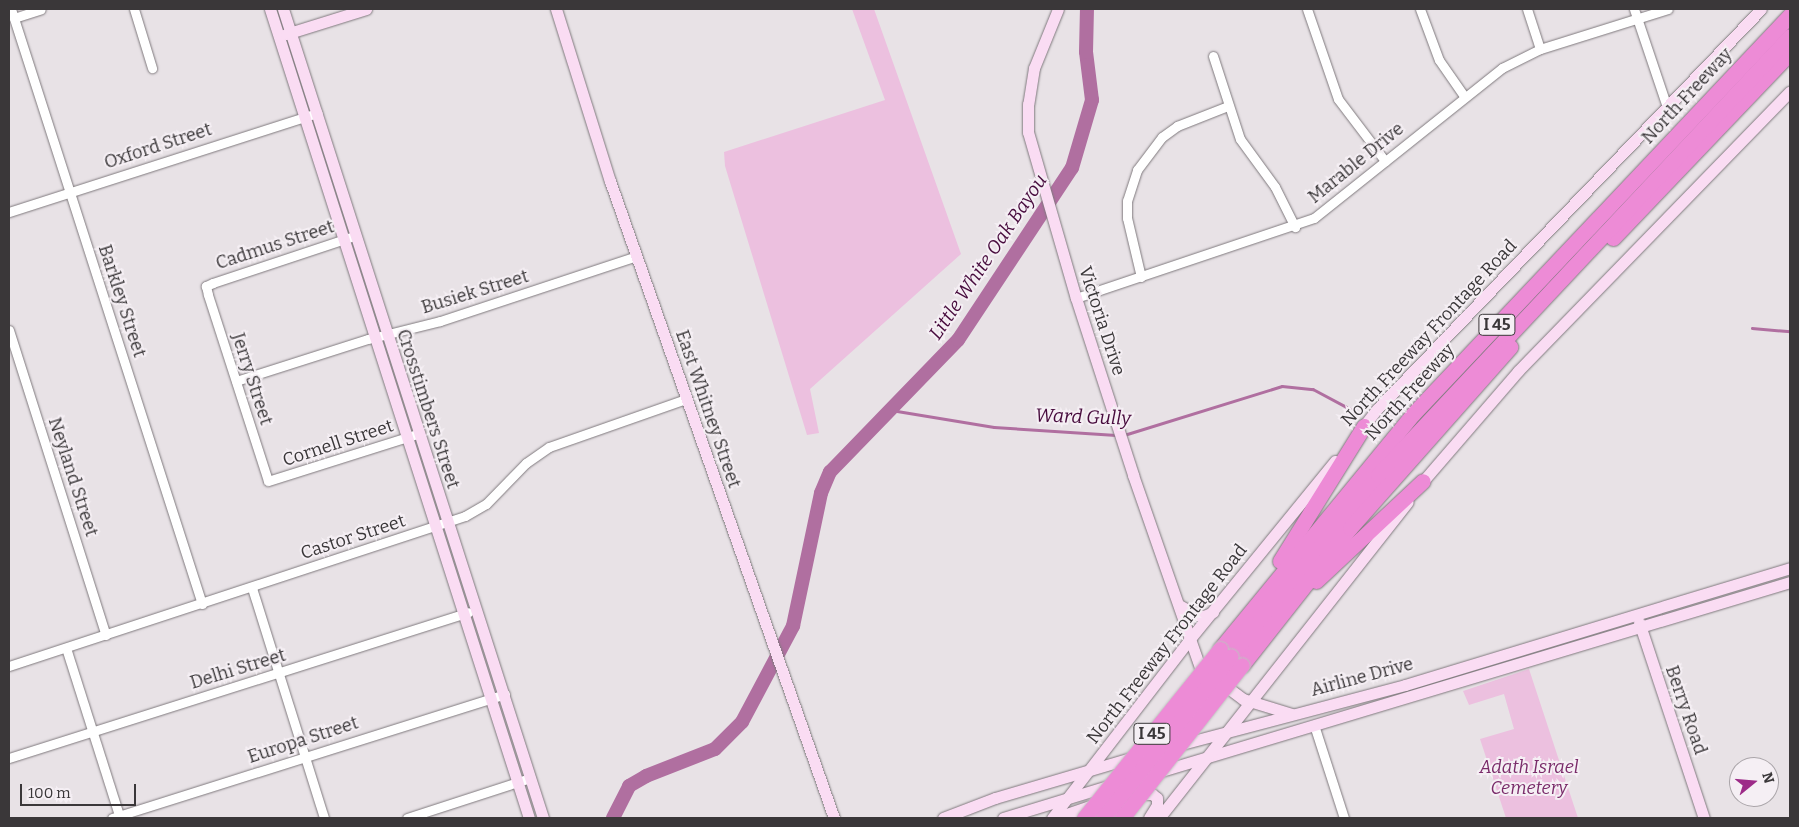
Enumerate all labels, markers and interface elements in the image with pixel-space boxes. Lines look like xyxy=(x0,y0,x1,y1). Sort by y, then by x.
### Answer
street label: North Freeway xyxy=(1637,44,1737,148)
street label: Oxford Street xyxy=(102,118,214,174)
street label: Marable Drive xyxy=(1304,118,1408,208)
water label: Little White Oak Bayou xyxy=(924,170,1052,344)
street label: Cadmus Street xyxy=(213,216,337,274)
street label: North Freeway Frontage Road xyxy=(1337,235,1521,431)
street label: Barkley Street xyxy=(94,242,150,360)
street label: Victoria Drive xyxy=(1074,264,1130,378)
street label: Busiek Street xyxy=(419,265,531,319)
road number: I 45 xyxy=(1478,312,1516,338)
street label: Crosstimbers Street xyxy=(392,327,464,491)
street label: East Whitney Street xyxy=(671,327,745,491)
street label: Jerry Street xyxy=(227,330,277,428)
street label: North Freeway xyxy=(1361,339,1459,445)
water label: Ward Gully xyxy=(1035,404,1131,430)
street label: Neyland Street xyxy=(44,415,102,539)
street label: Cornell Street xyxy=(280,415,396,471)
street label: Castor Street xyxy=(298,510,408,564)
street label: North Freeway Frontage Road xyxy=(1082,540,1252,748)
street label: Delhi Street xyxy=(188,644,288,694)
street label: Airline Drive xyxy=(1308,653,1416,701)
street label: Berry Road xyxy=(1661,663,1711,757)
street label: Europa Street xyxy=(245,712,361,768)
road number: I 45 xyxy=(1133,721,1171,748)
park label: Adath Israel Cemetery xyxy=(1479,757,1579,800)
north arrow xyxy=(1729,757,1779,807)
text: N xyxy=(1758,770,1778,785)
scale bar xyxy=(22,774,139,806)
text: 100 m xyxy=(28,784,71,802)

